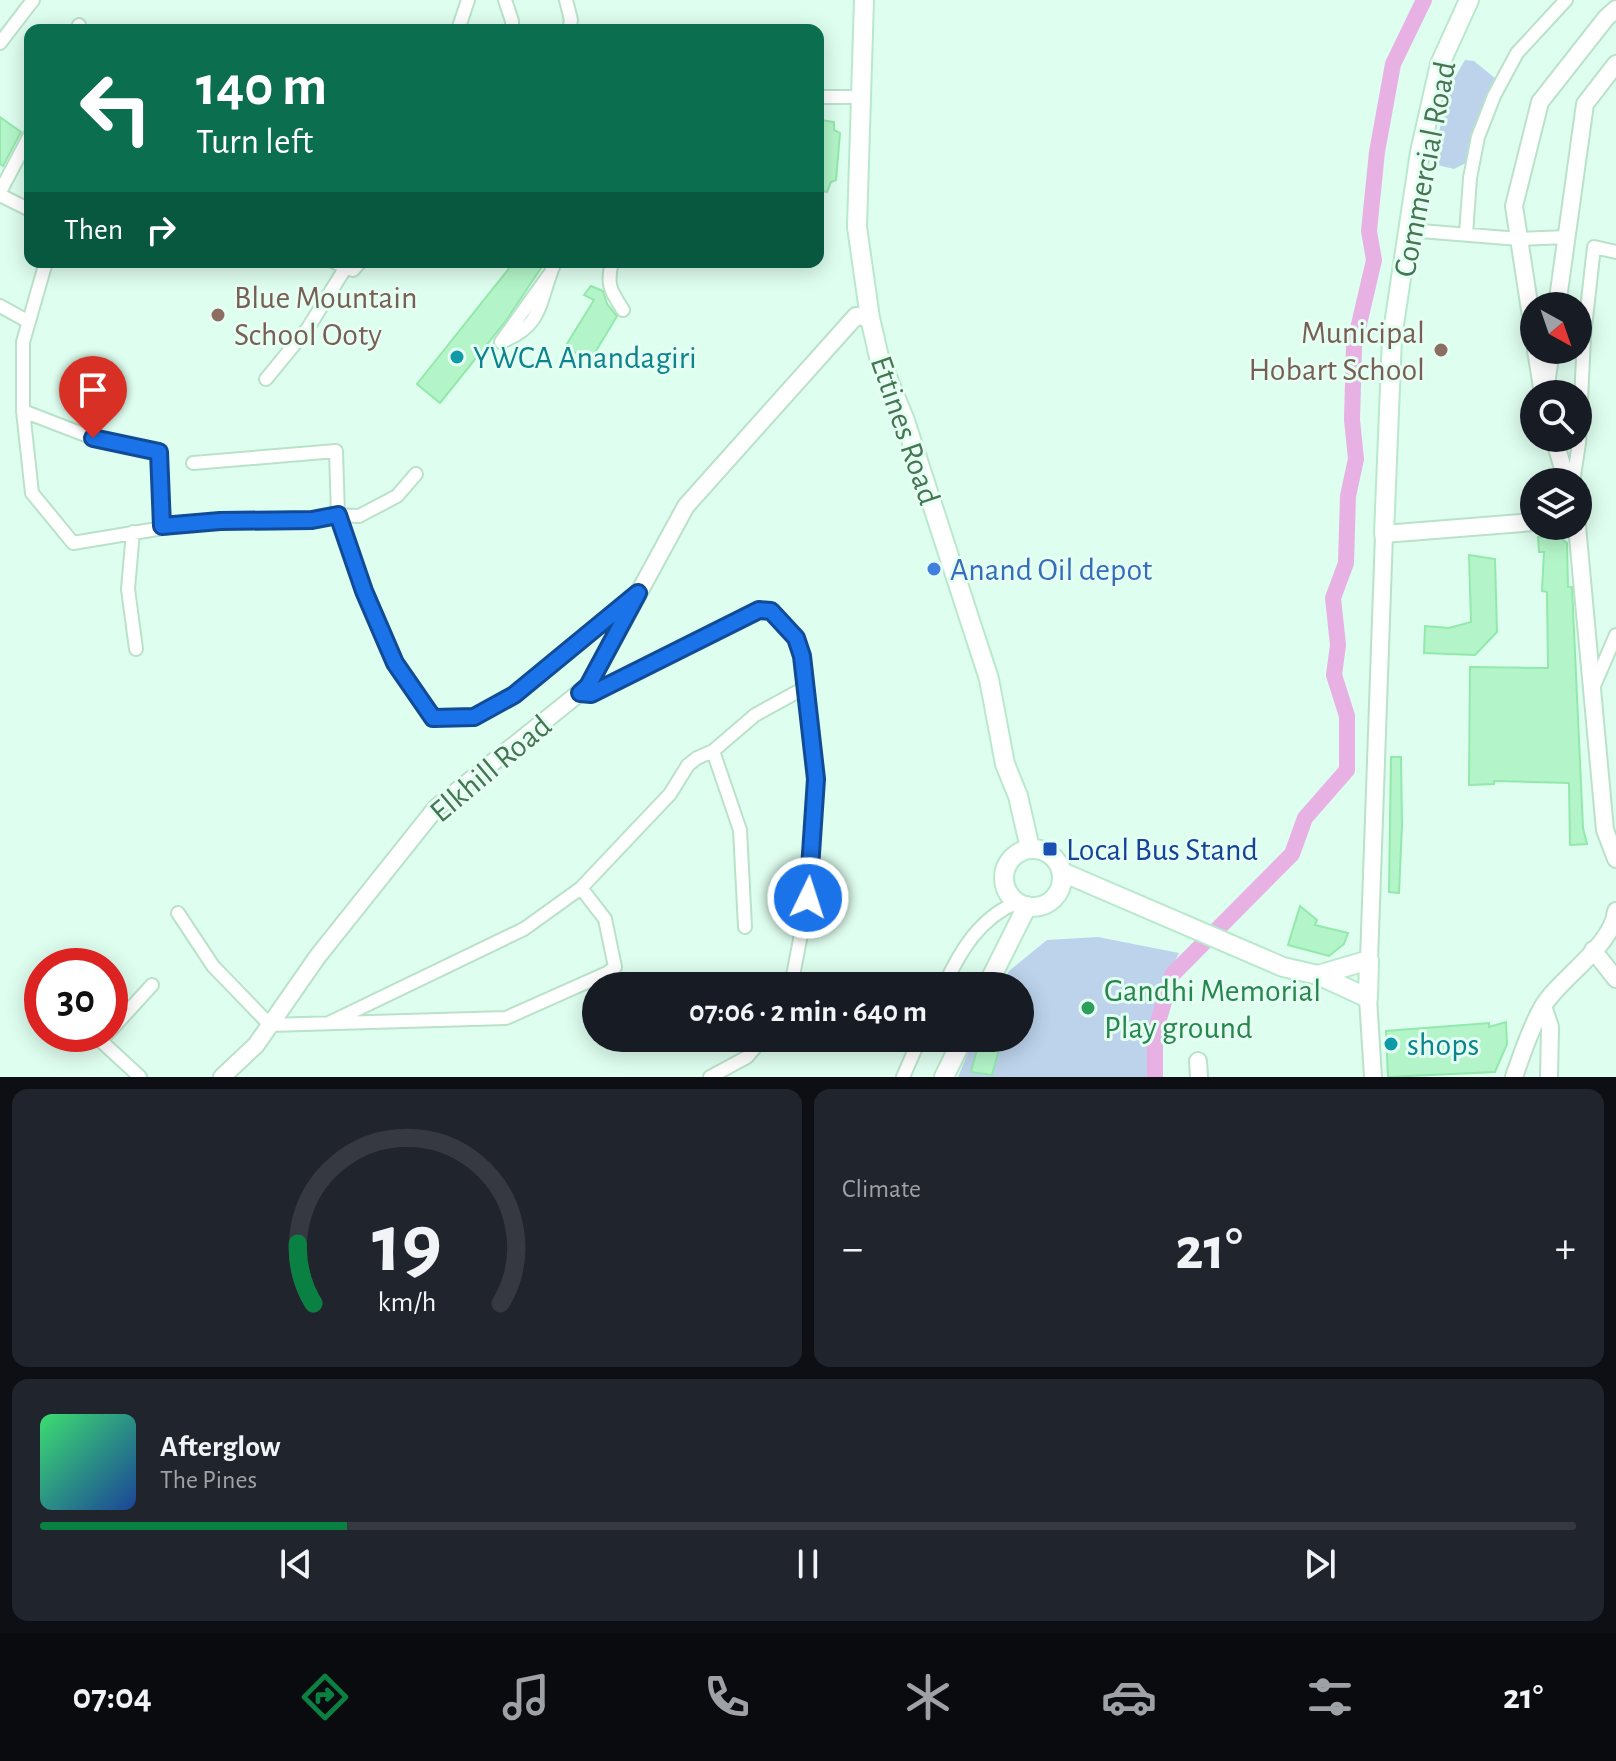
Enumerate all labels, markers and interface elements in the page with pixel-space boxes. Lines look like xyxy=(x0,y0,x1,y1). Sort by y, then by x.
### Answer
icon: left xyxy=(64,56,168,160)
text: 140 m xyxy=(196,59,327,115)
street label: Commercial Road xyxy=(1388,59,1462,280)
text: Turn left xyxy=(196,124,313,160)
icon: right xyxy=(139,208,183,252)
text: Then xyxy=(64,215,123,245)
place label: Blue Mountain School Ooty xyxy=(234,282,418,351)
north arrow xyxy=(1520,292,1592,364)
map controls xyxy=(1520,292,1592,540)
marker: Blue Mountain School Ooty xyxy=(209,306,227,324)
place label: Municipal Hobart School xyxy=(1249,317,1425,386)
marker: Municipal Hobart School xyxy=(1432,341,1450,359)
place label: YWCA Anandagiri xyxy=(473,342,697,374)
marker: YWCA Anandagiri xyxy=(448,348,466,366)
street label: Ettines Road xyxy=(865,352,945,509)
pin xyxy=(59,356,127,438)
icon: arrive xyxy=(71,368,115,412)
button: search xyxy=(1520,380,1592,452)
button: layers xyxy=(1520,468,1592,540)
place label: Anand Oil depot xyxy=(950,554,1152,586)
marker: Anand Oil depot xyxy=(925,560,943,578)
street label: Elkhill Road xyxy=(424,709,557,828)
place label: Local Bus Stand xyxy=(1066,834,1258,866)
marker: Local Bus Stand xyxy=(1041,840,1059,858)
position arrow xyxy=(766,856,850,940)
speed limit sign: 30 xyxy=(24,948,128,1052)
place label: Gandhi Memorial Play ground xyxy=(1104,975,1321,1044)
text: 07:06 · 2 min · 640 m xyxy=(689,997,927,1027)
marker: Gandhi Memorial Play ground xyxy=(1079,999,1097,1017)
place label: shops xyxy=(1407,1029,1479,1061)
marker: shops xyxy=(1382,1035,1400,1053)
text: Climate xyxy=(842,1176,921,1202)
text: 19 xyxy=(372,1203,442,1287)
text: 21° xyxy=(1175,1220,1243,1280)
text: − xyxy=(842,1227,863,1271)
text: + xyxy=(1555,1227,1576,1271)
text: km/h xyxy=(378,1288,436,1317)
text: Afterglow xyxy=(160,1432,281,1462)
text: The Pines xyxy=(160,1467,257,1493)
icon: previous xyxy=(274,1542,318,1586)
icon: pause xyxy=(786,1542,830,1586)
icon: next xyxy=(1298,1542,1342,1586)
icon: directions xyxy=(297,1669,353,1725)
icon: music xyxy=(498,1669,554,1725)
icon: phone xyxy=(699,1669,755,1725)
icon: climate xyxy=(900,1669,956,1725)
icon: car xyxy=(1101,1669,1157,1725)
icon: filters xyxy=(1302,1669,1358,1725)
text: 07:04 xyxy=(73,1679,152,1715)
text: 21° xyxy=(1503,1679,1543,1715)

